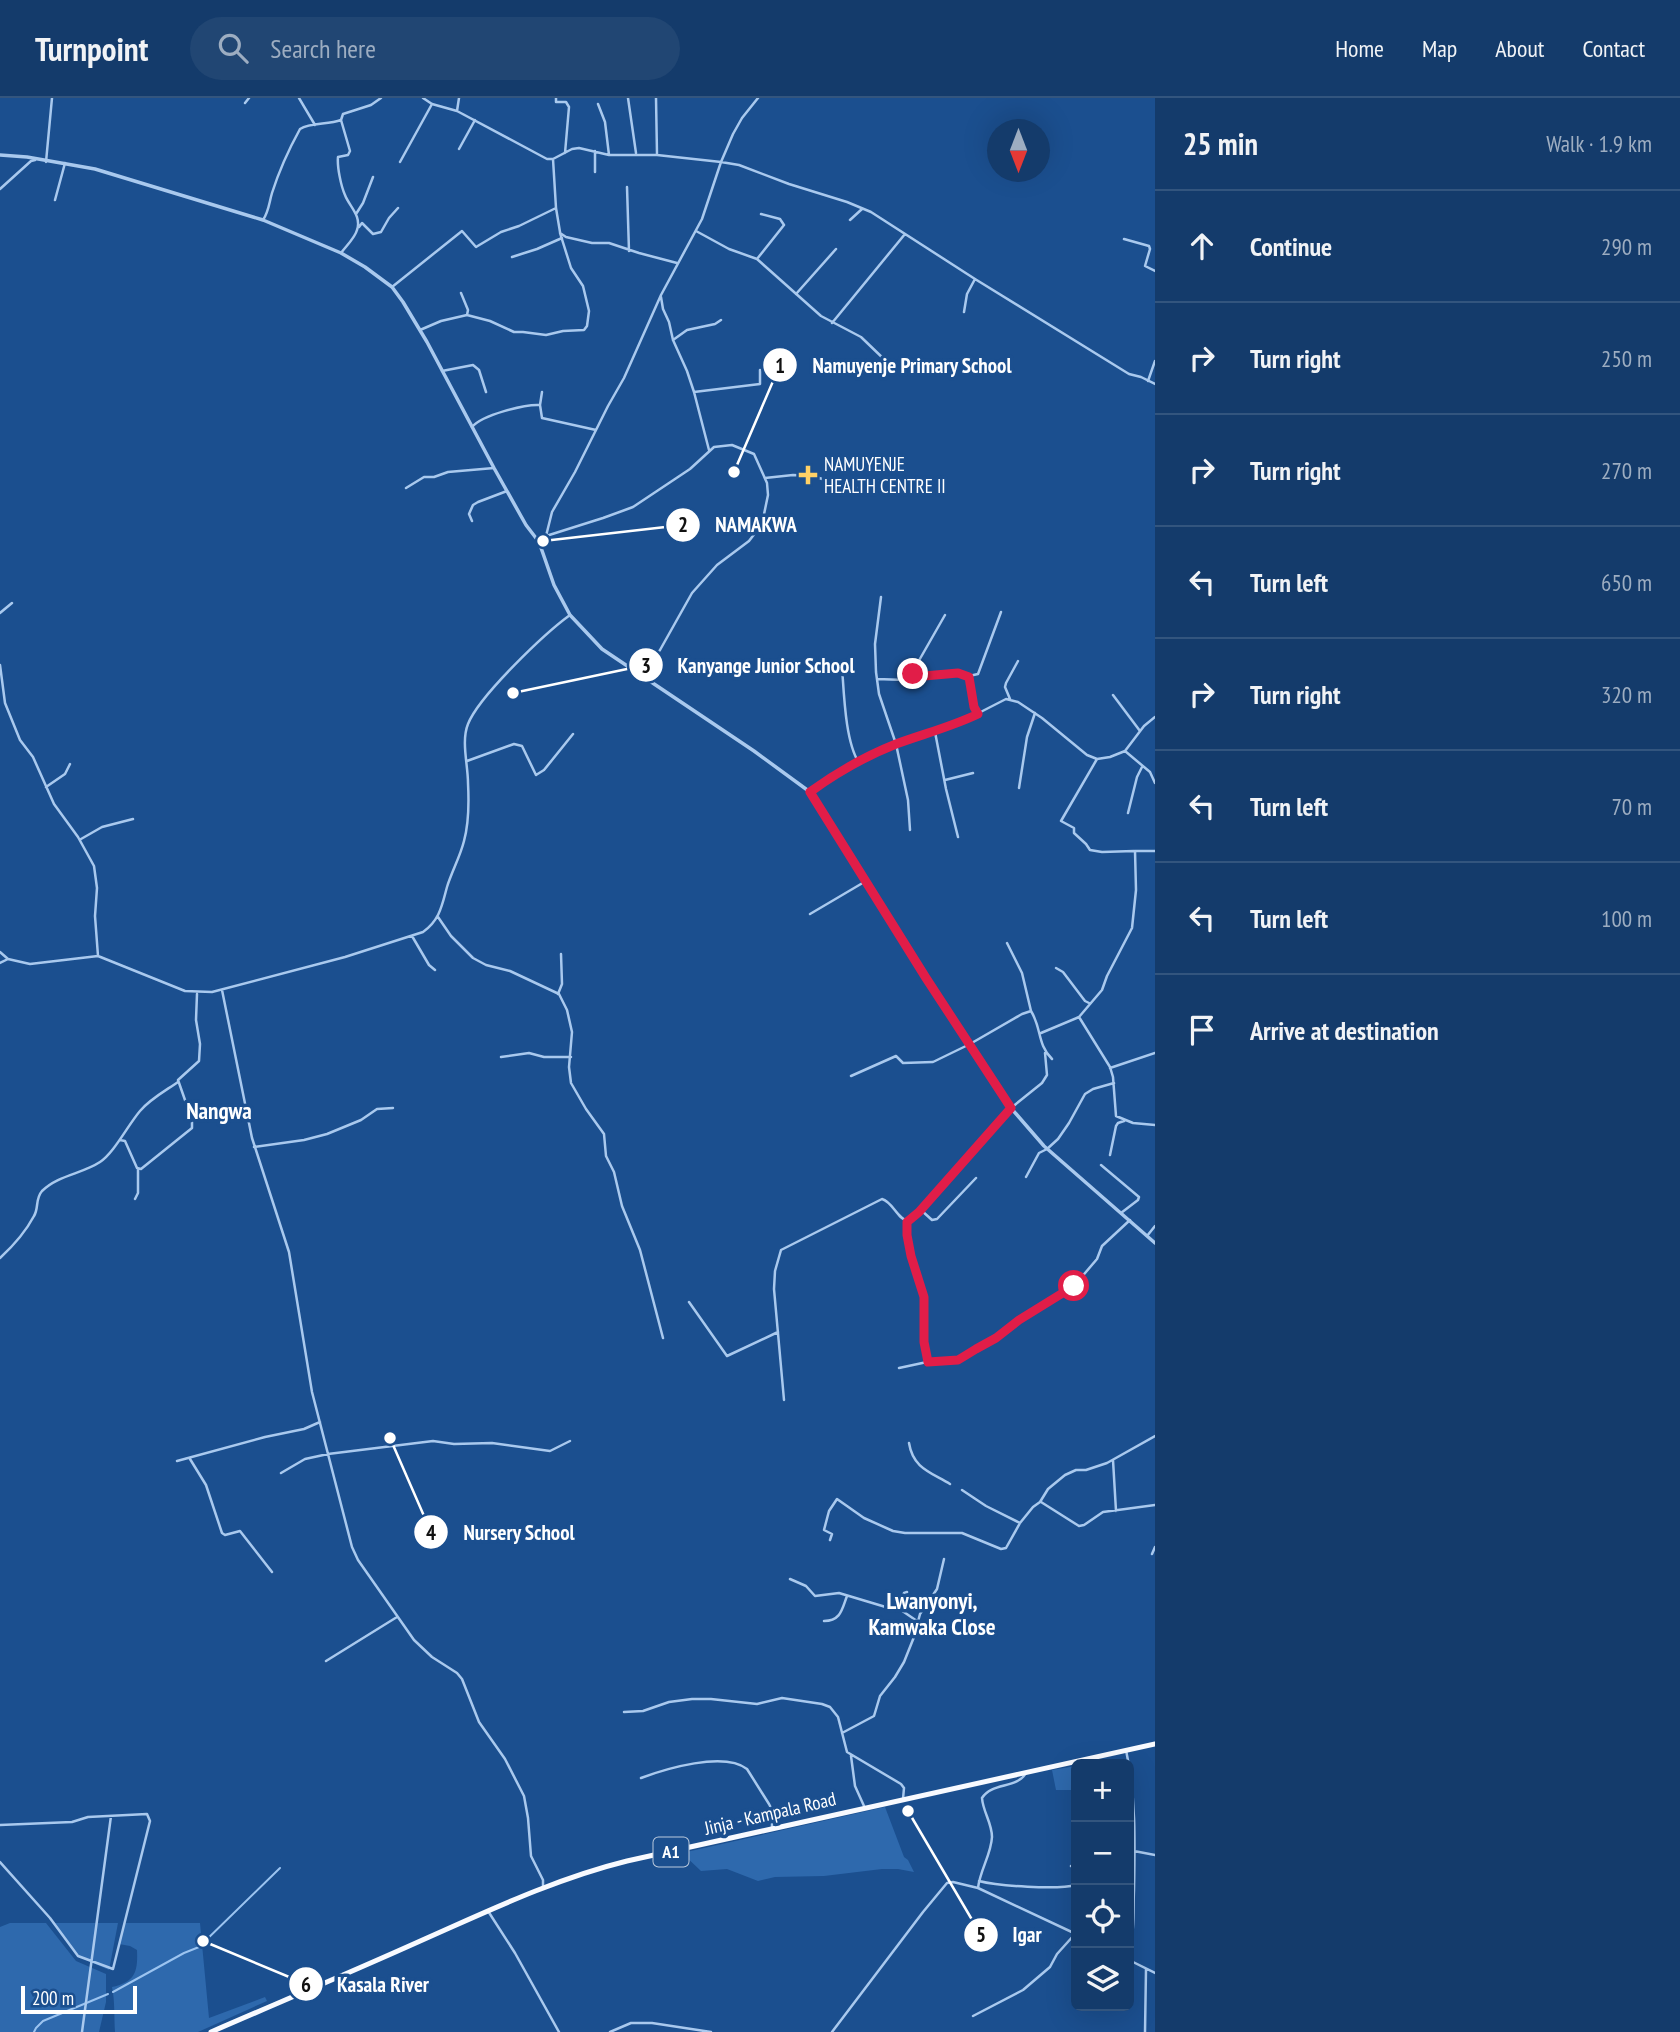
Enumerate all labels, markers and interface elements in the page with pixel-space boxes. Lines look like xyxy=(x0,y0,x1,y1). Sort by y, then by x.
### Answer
search box xyxy=(190,17,680,80)
text: Turnpoint xyxy=(35,27,148,70)
icon: search xyxy=(214,29,252,67)
text: Search here xyxy=(270,32,376,65)
text: Home xyxy=(1335,33,1384,64)
text: Map xyxy=(1422,33,1457,64)
text: About xyxy=(1495,33,1544,64)
text: Contact xyxy=(1582,33,1645,64)
north arrow xyxy=(987,119,1050,182)
text: 25 min xyxy=(1183,124,1258,163)
text: Walk · 1.9 km xyxy=(1546,129,1652,158)
icon: ahead xyxy=(1183,227,1221,265)
text: Continue xyxy=(1250,230,1332,263)
text: 290 m xyxy=(1601,232,1652,261)
icon: right xyxy=(1183,339,1221,377)
text: Turn right xyxy=(1250,342,1341,375)
callout: Namuyenje Primary School xyxy=(763,344,1026,386)
text: 250 m xyxy=(1601,344,1652,373)
text: 1 xyxy=(775,352,785,379)
text: Namuyenje Primary School xyxy=(812,352,1012,379)
icon: right xyxy=(1183,451,1221,489)
place label: NAMUYENJE HEALTH CENTRE II xyxy=(824,452,946,498)
text: Turn right xyxy=(1250,454,1341,487)
text: 270 m xyxy=(1601,456,1652,485)
marker: NAMUYENJE HEALTH CENTRE II xyxy=(798,465,818,485)
callout: NAMAKWA xyxy=(666,504,810,546)
text: 2 xyxy=(678,511,688,538)
text: NAMAKWA xyxy=(715,511,797,538)
icon: left xyxy=(1183,563,1221,601)
text: Turn left xyxy=(1250,566,1328,599)
text: 650 m xyxy=(1601,568,1652,597)
callout: Kanyange Junior School xyxy=(628,644,868,686)
text: 3 xyxy=(641,652,651,679)
text: Kanyange Junior School xyxy=(678,652,855,679)
route end xyxy=(897,658,928,689)
icon: right xyxy=(1183,675,1221,713)
text: Turn right xyxy=(1250,678,1341,711)
text: 320 m xyxy=(1601,680,1652,709)
icon: left xyxy=(1183,787,1221,825)
text: Turn left xyxy=(1250,790,1328,823)
text: 70 m xyxy=(1611,792,1652,821)
icon: left xyxy=(1183,899,1221,937)
text: Turn left xyxy=(1250,902,1328,935)
text: 100 m xyxy=(1601,904,1652,933)
icon: arrive xyxy=(1183,1011,1221,1049)
text: Arrive at destination xyxy=(1250,1014,1439,1047)
district label: Nangwa xyxy=(186,1096,252,1125)
route start xyxy=(1058,1270,1089,1301)
callout: Nursery School xyxy=(414,1511,588,1553)
text: 4 xyxy=(426,1519,436,1546)
text: Nursery School xyxy=(463,1519,576,1546)
district label: Lwanyonyi, Kamwaka Close xyxy=(868,1586,996,1641)
map controls xyxy=(1071,1759,1134,2011)
button: + xyxy=(1071,1759,1134,1822)
street label: Jinja - Kampala Road xyxy=(701,1786,838,1840)
button: − xyxy=(1071,1822,1134,1885)
road number: A1 xyxy=(654,1838,688,1867)
button: locate xyxy=(1071,1885,1134,1948)
callout: Igar xyxy=(963,1914,1055,1956)
text: 5 xyxy=(976,1921,986,1948)
text: Igar xyxy=(1012,1921,1042,1948)
button: layers xyxy=(1071,1948,1134,2011)
callout: Kasala River xyxy=(288,1963,444,2005)
text: 6 xyxy=(301,1971,311,1998)
text: Kasala River xyxy=(337,1971,430,1998)
scale bar xyxy=(21,1983,136,2015)
text: 200 m xyxy=(32,1986,74,2010)

